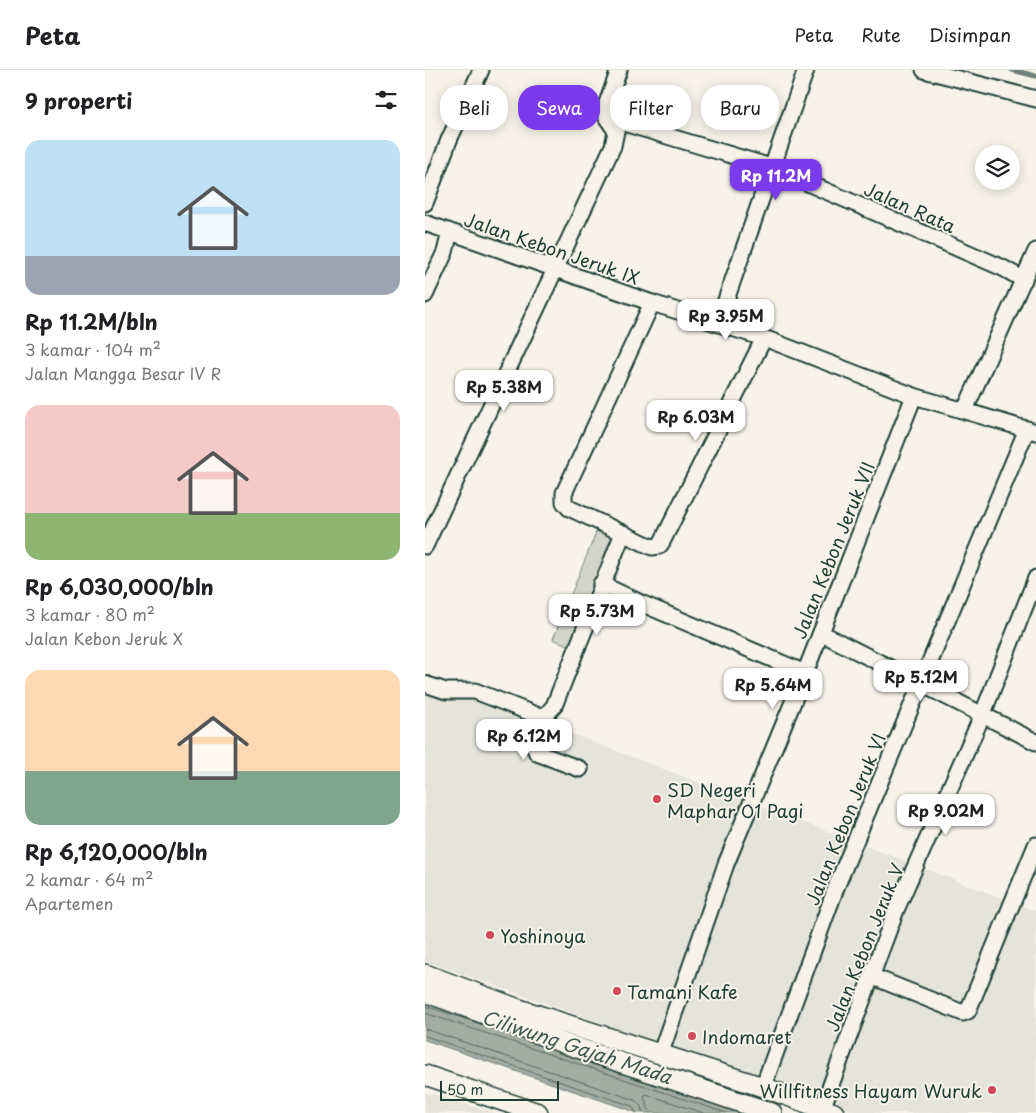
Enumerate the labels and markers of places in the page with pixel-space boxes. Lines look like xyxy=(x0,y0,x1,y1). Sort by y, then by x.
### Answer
pin: Rp 11.2M xyxy=(724,158,828,201)
pin: Rp 3.95M xyxy=(674,298,778,341)
pin: Rp 5.38M xyxy=(452,370,556,412)
pin: Rp 6.03M xyxy=(644,400,748,442)
pin: Rp 5.73M xyxy=(545,594,649,636)
pin: Rp 5.12M xyxy=(869,660,973,702)
pin: Rp 5.64M xyxy=(721,668,825,710)
pin: Rp 6.12M xyxy=(472,718,576,761)
place label: SD Negeri Maphar 01 Pagi xyxy=(667,776,804,824)
marker: SD Negeri Maphar 01 Pagi xyxy=(651,793,663,805)
pin: Rp 9.02M xyxy=(894,794,998,836)
place label: Yoshinoya xyxy=(500,922,586,949)
marker: Yoshinoya xyxy=(484,929,496,941)
place label: Tamani Kafe xyxy=(627,978,738,1005)
marker: Tamani Kafe xyxy=(611,985,623,997)
place label: Indomaret xyxy=(702,1023,792,1050)
marker: Indomaret xyxy=(686,1030,698,1042)
place label: Willfitness Hayam Wuruk xyxy=(759,1077,982,1104)
marker: Willfitness Hayam Wuruk xyxy=(986,1084,998,1096)

